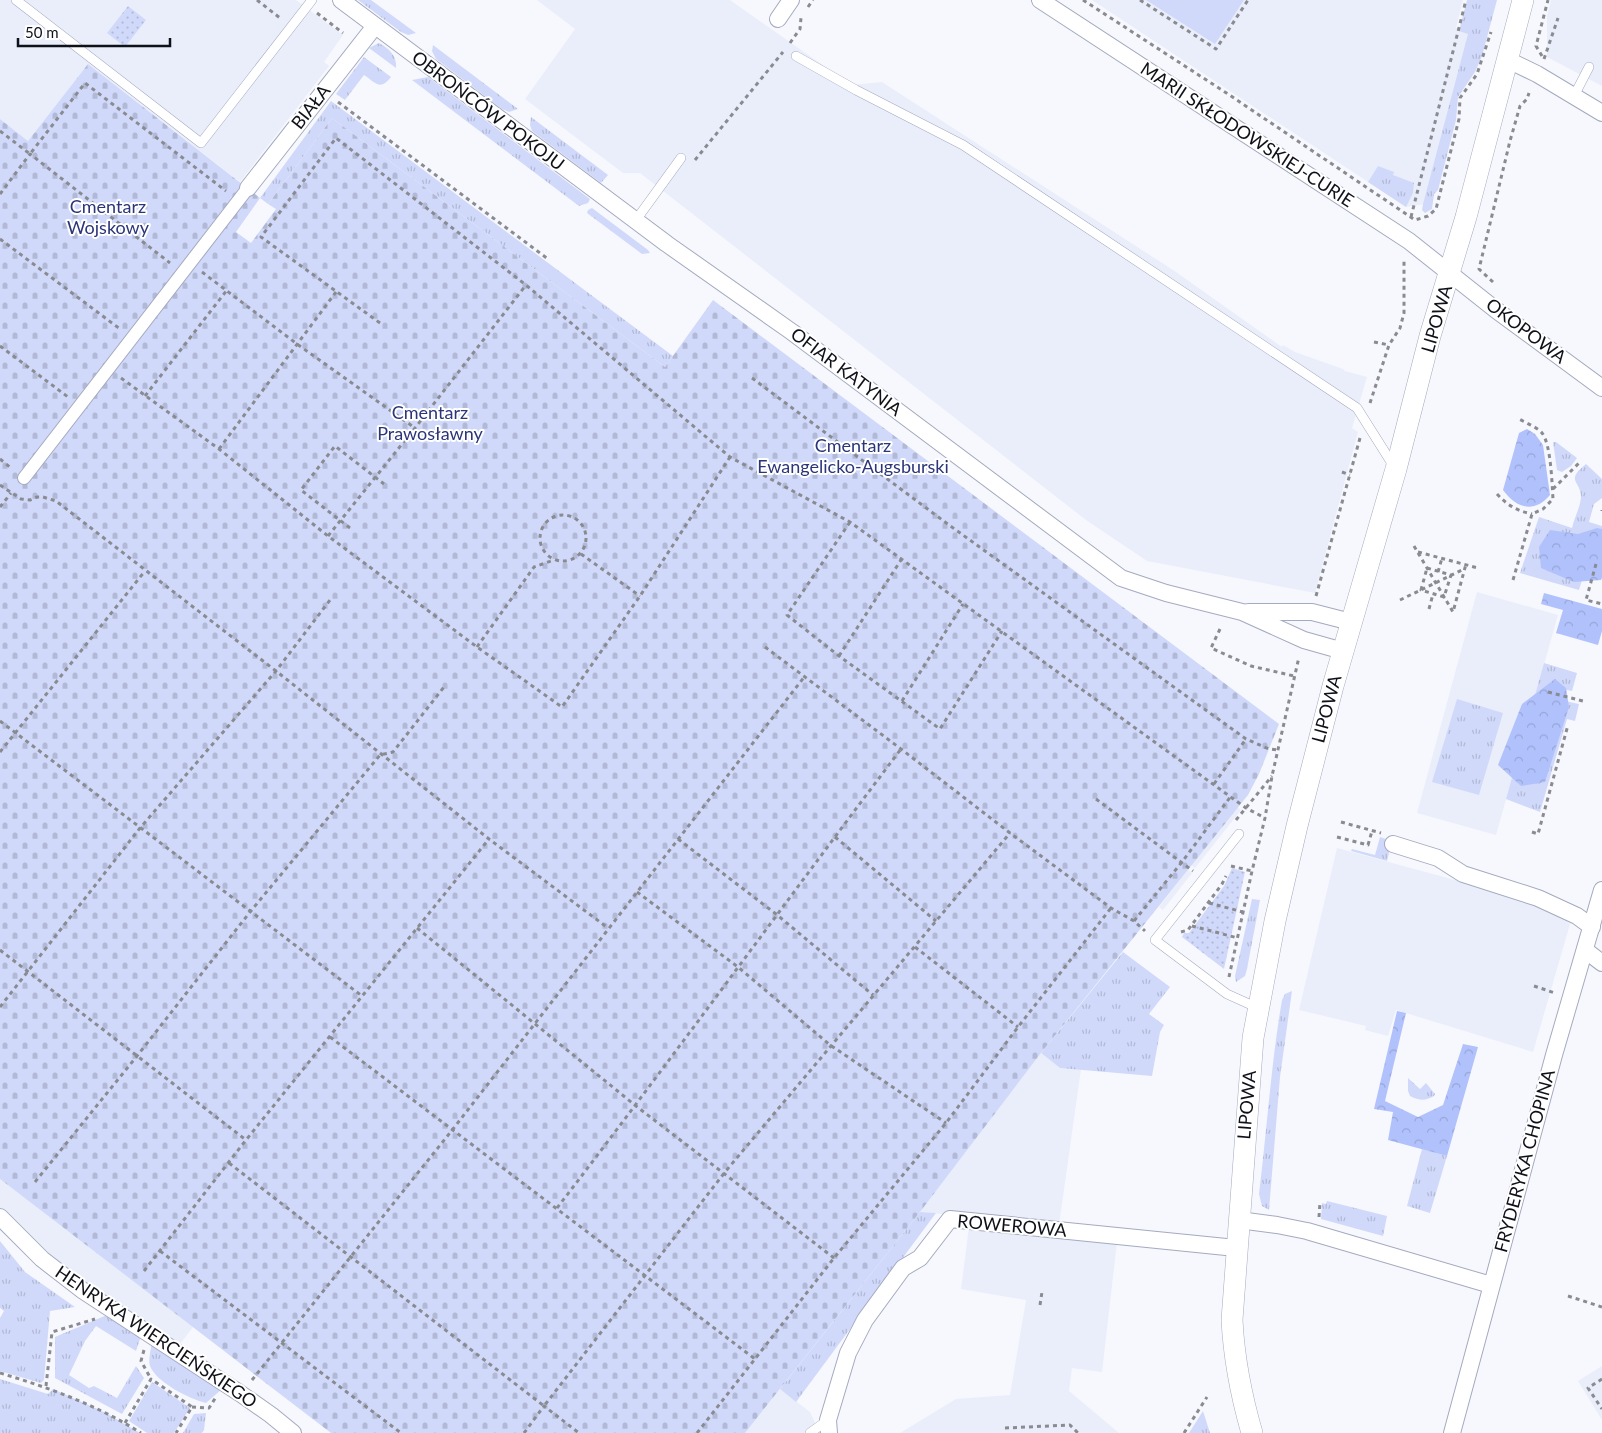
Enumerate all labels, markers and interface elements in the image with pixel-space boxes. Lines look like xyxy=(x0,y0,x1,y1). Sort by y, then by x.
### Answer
scale bar xyxy=(18,15,170,47)
text: 50 m xyxy=(25,23,59,41)
street label: OBROŃCÓW POKOJU xyxy=(408,46,569,175)
street label: MARII SKŁODOWSKIEJ-CURIE xyxy=(1137,57,1358,211)
street label: BIAŁA xyxy=(286,79,335,133)
park label: Cmentarz Wojskowy xyxy=(67,195,150,238)
street label: LIPOWA xyxy=(1416,282,1456,355)
street label: OKOPOWA xyxy=(1482,293,1572,368)
street label: OFIAR KATYNIA xyxy=(787,322,907,421)
park label: Cmentarz Prawosławny xyxy=(377,401,484,444)
park label: Cmentarz Ewangelicko-Augsburski xyxy=(757,434,949,477)
street label: LIPOWA xyxy=(1306,672,1346,745)
street label: FRYDERYKA CHOPINA xyxy=(1489,1066,1559,1255)
street label: LIPOWA xyxy=(1232,1069,1260,1140)
street label: ROWEROWA xyxy=(956,1209,1069,1241)
street label: HENRYKA WIERCIEŃSKIEGO xyxy=(52,1260,262,1412)

